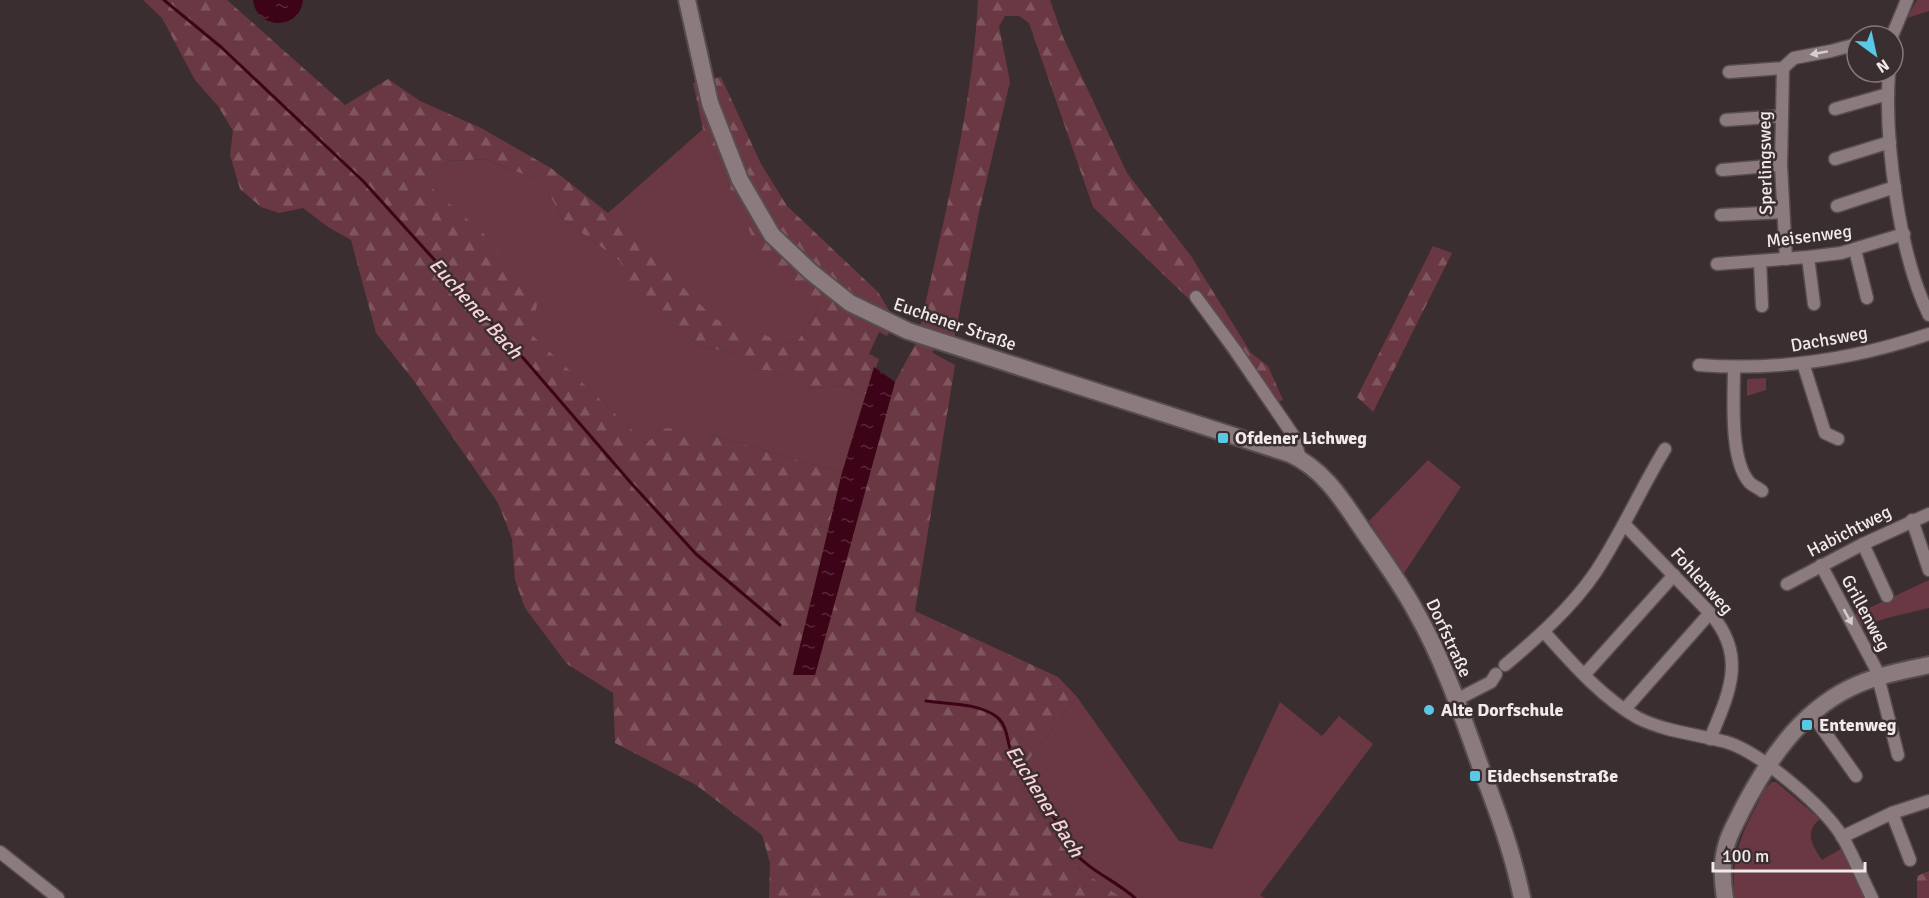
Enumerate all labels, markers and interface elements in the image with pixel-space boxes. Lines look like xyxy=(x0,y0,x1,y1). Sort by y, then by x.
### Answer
north arrow xyxy=(1845,24,1905,84)
one-way arrow xyxy=(1809,49,1828,58)
text: N xyxy=(1873,54,1893,77)
street label: Sperlingsweg xyxy=(1753,111,1777,215)
street label: Meisenweg xyxy=(1765,220,1853,252)
water label: Euchener Bach xyxy=(424,253,528,365)
street label: Euchener Straße xyxy=(891,293,1019,355)
street label: Dachsweg xyxy=(1789,321,1869,357)
place label: Ofdener Lichweg xyxy=(1235,427,1367,449)
marker: Ofdener Lichweg xyxy=(1216,431,1230,445)
street label: Habichtweg xyxy=(1803,500,1895,562)
street label: Fohlenweg xyxy=(1666,543,1738,619)
street label: Grillenweg xyxy=(1837,571,1895,655)
street label: Dorfstraße xyxy=(1421,595,1477,681)
one-way arrow xyxy=(1843,609,1853,626)
place label: Alte Dorfschule xyxy=(1441,699,1564,721)
marker: Alte Dorfschule xyxy=(1422,703,1436,717)
place label: Entenweg xyxy=(1819,714,1897,736)
marker: Entenweg xyxy=(1800,718,1814,732)
water label: Euchener Bach xyxy=(1000,741,1090,863)
place label: Eidechsenstraße xyxy=(1487,765,1618,787)
marker: Eidechsenstraße xyxy=(1468,769,1482,783)
scale bar xyxy=(1713,835,1864,873)
text: 100 m xyxy=(1722,845,1769,867)

